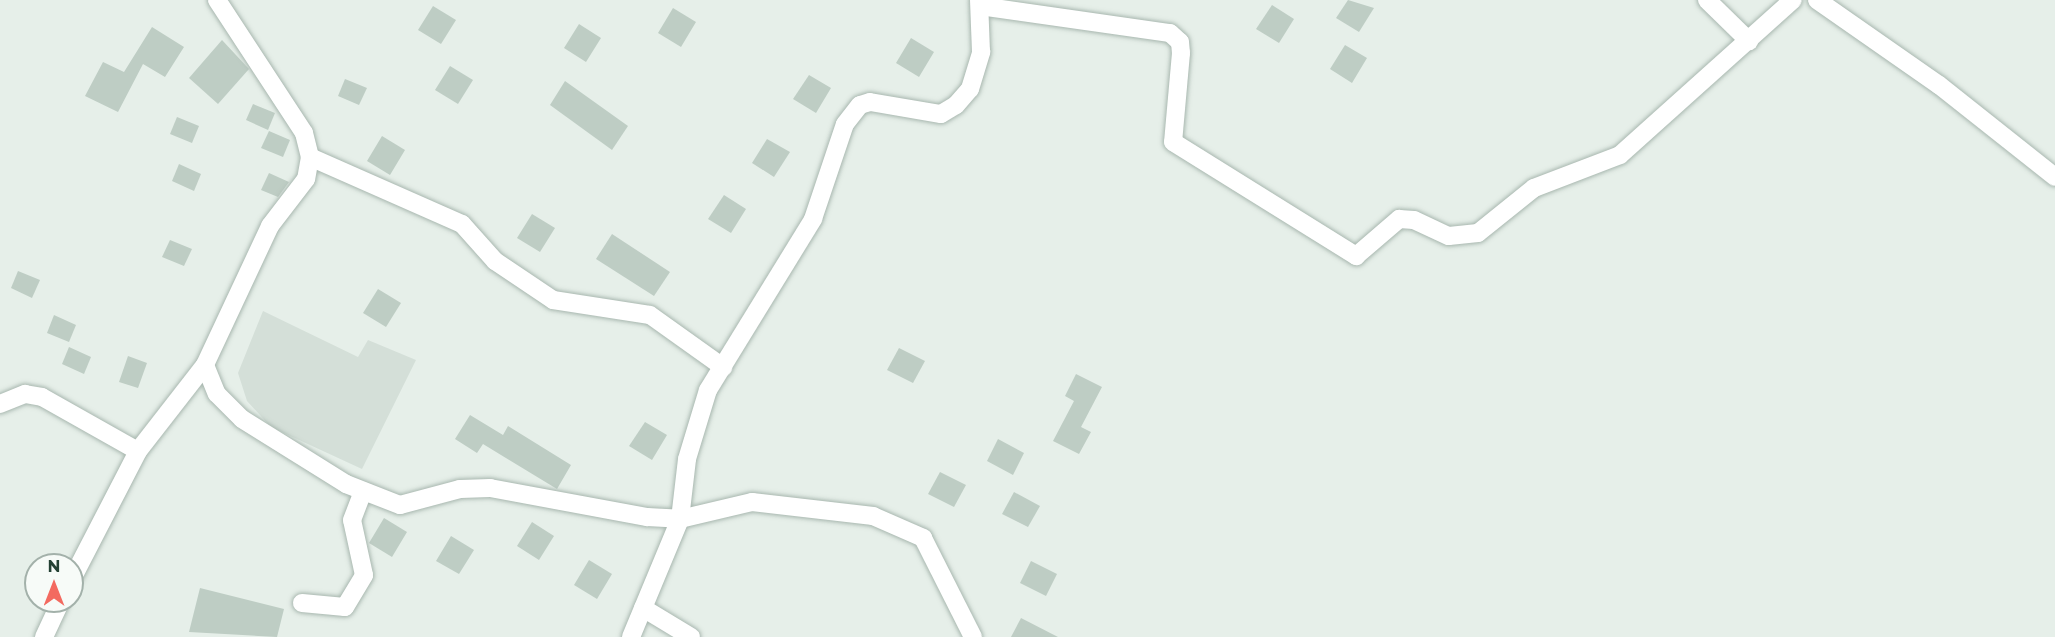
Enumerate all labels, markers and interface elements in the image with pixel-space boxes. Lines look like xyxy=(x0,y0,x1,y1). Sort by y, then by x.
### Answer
north arrow xyxy=(24,553,84,613)
text: N xyxy=(48,557,60,576)

